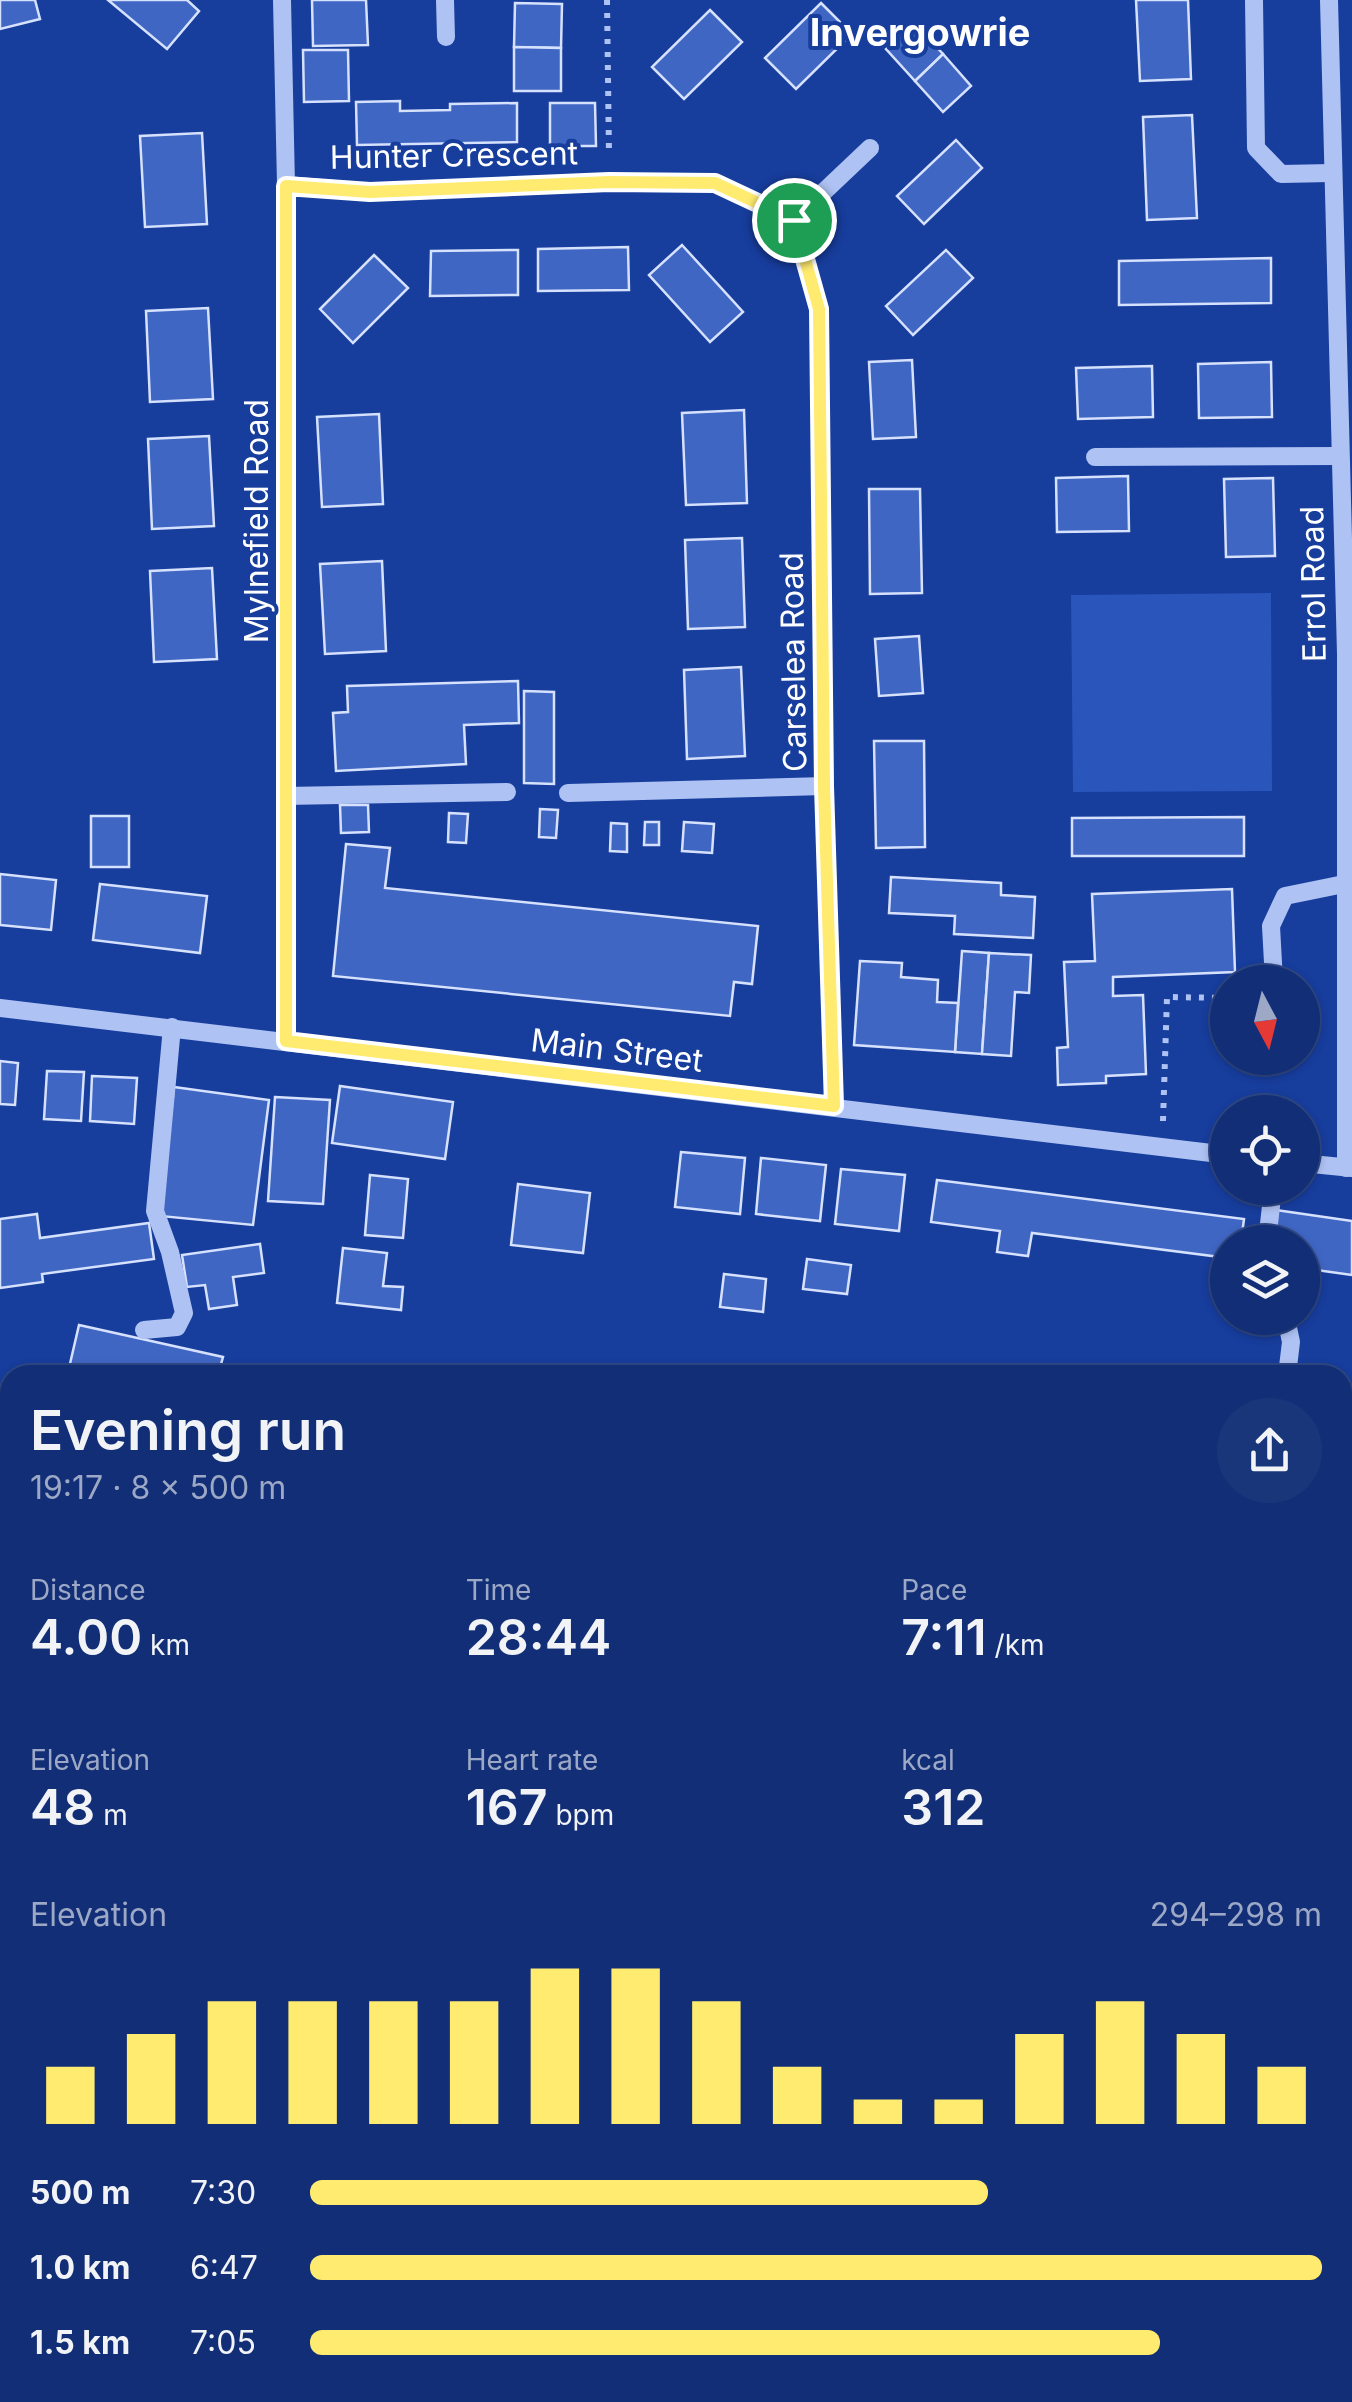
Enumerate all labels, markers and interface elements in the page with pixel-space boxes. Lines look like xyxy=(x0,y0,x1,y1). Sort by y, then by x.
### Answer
district label: Invergowrie xyxy=(810,9,1030,55)
street label: Hunter Crescent xyxy=(330,133,578,177)
pin xyxy=(752,178,837,263)
icon: arrive xyxy=(767,193,822,248)
street label: Mylnefield Road xyxy=(237,399,276,643)
street label: Errol Road xyxy=(1292,505,1334,663)
street label: Carselea Road xyxy=(772,552,814,772)
north arrow xyxy=(1210,965,1320,1075)
map controls xyxy=(1210,965,1320,1335)
street label: Main Street xyxy=(529,1020,705,1080)
button: locate xyxy=(1210,1095,1320,1205)
button: layers xyxy=(1210,1225,1320,1335)
text: Evening run xyxy=(30,1397,346,1463)
button: share xyxy=(1217,1398,1322,1503)
text: 19:17 · 8 × 500 m xyxy=(30,1468,286,1507)
text: Distance xyxy=(30,1573,146,1607)
text: Time xyxy=(466,1573,531,1607)
text: Pace xyxy=(901,1573,967,1607)
text: 4.00 xyxy=(30,1607,142,1667)
text: 28:44 xyxy=(466,1607,611,1667)
text: 7:11 xyxy=(901,1607,987,1667)
text: km xyxy=(142,1628,190,1662)
text: /km xyxy=(987,1628,1045,1662)
text: Elevation xyxy=(30,1743,150,1777)
text: Heart rate xyxy=(466,1743,598,1777)
text: kcal xyxy=(901,1743,955,1777)
text: 48 xyxy=(30,1777,95,1837)
text: 167 xyxy=(466,1777,548,1837)
text: 312 xyxy=(901,1777,985,1837)
text: m xyxy=(95,1798,128,1832)
text: bpm xyxy=(548,1798,614,1832)
text: Elevation xyxy=(30,1895,167,1934)
text: 294–298 m xyxy=(1150,1895,1322,1934)
text: 500 m xyxy=(30,2173,130,2212)
text: 7:30 xyxy=(190,2173,256,2212)
text: 1.0 km xyxy=(30,2248,130,2287)
text: 6:47 xyxy=(190,2248,258,2287)
text: 1.5 km xyxy=(30,2323,130,2362)
text: 7:05 xyxy=(190,2323,256,2362)

